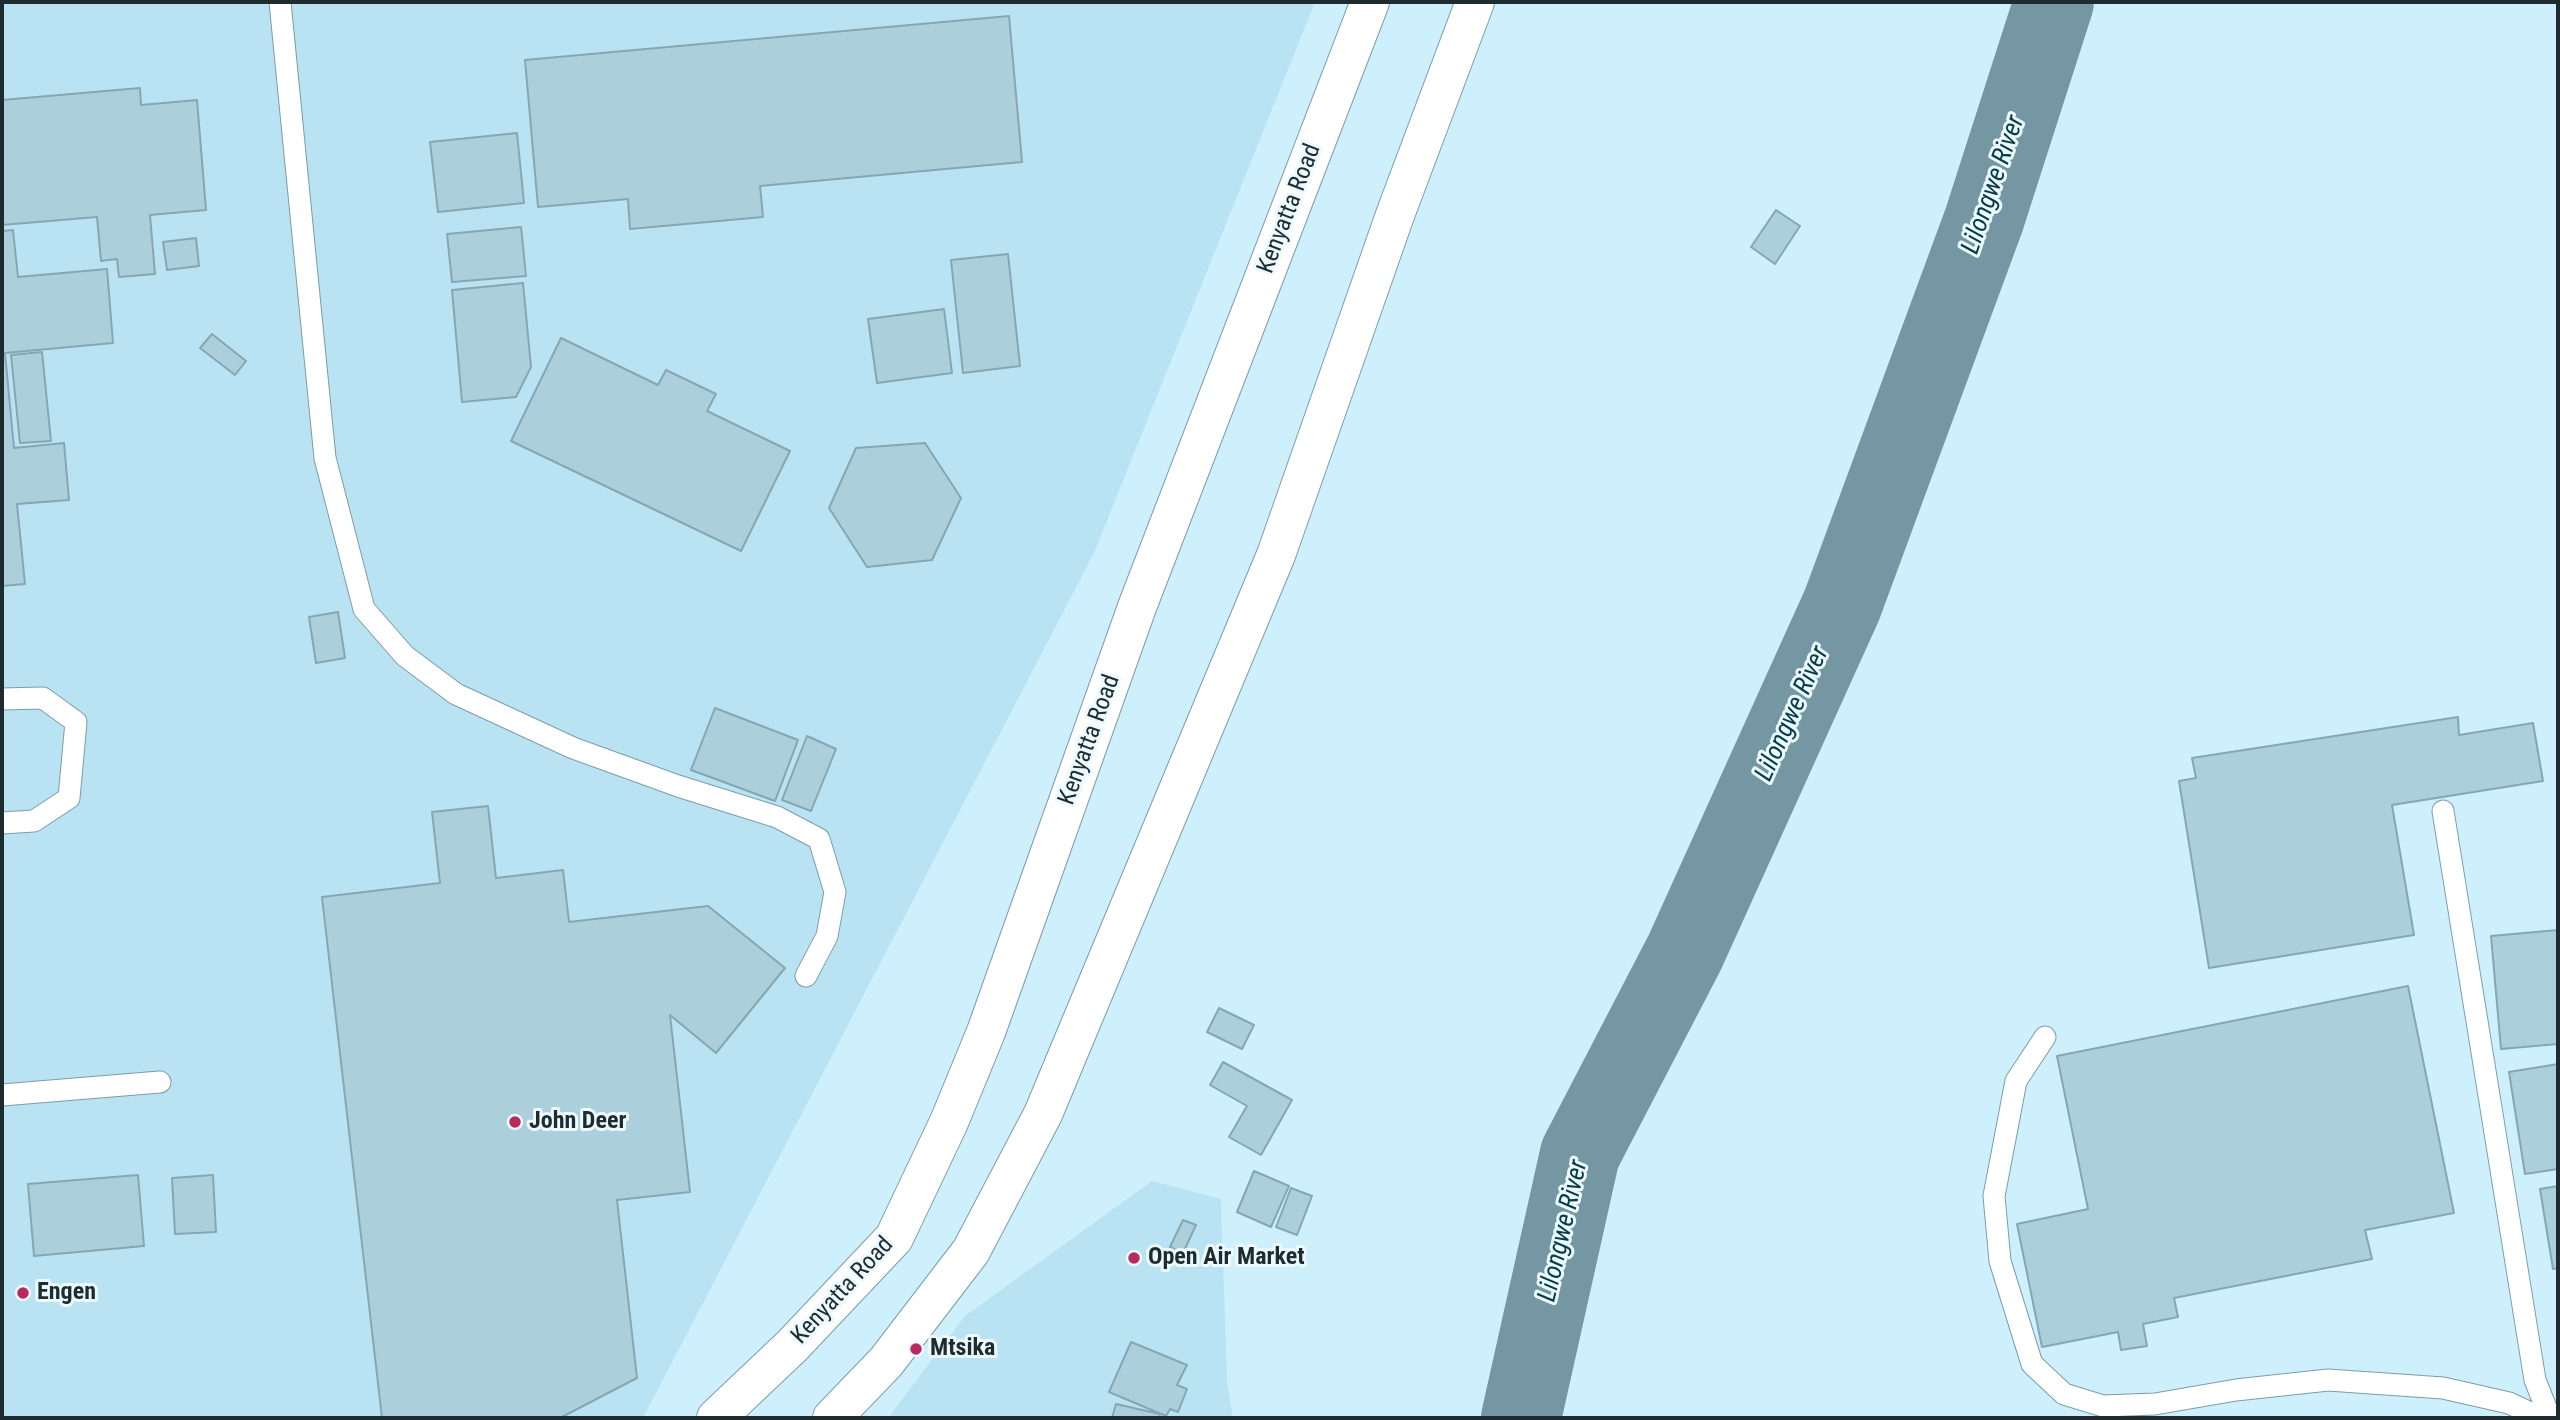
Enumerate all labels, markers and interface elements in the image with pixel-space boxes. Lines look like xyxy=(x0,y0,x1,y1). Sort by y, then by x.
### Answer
water label: Lilongwe River xyxy=(1956,112,2032,258)
street label: Kenyatta Road xyxy=(1252,140,1328,278)
water label: Lilongwe River xyxy=(1749,642,1837,786)
street label: Kenyatta Road xyxy=(1053,671,1127,809)
place label: John Deer xyxy=(529,1108,626,1136)
marker: John Deer xyxy=(507,1114,523,1130)
water label: Lilongwe River xyxy=(1533,1157,1595,1305)
street label: Kenyatta Road xyxy=(786,1231,900,1351)
place label: Open Air Market xyxy=(1148,1244,1305,1272)
marker: Open Air Market xyxy=(1126,1250,1142,1266)
place label: Engen xyxy=(37,1279,96,1307)
marker: Engen xyxy=(15,1285,31,1301)
place label: Mtsika xyxy=(930,1335,995,1363)
marker: Mtsika xyxy=(908,1341,924,1357)

